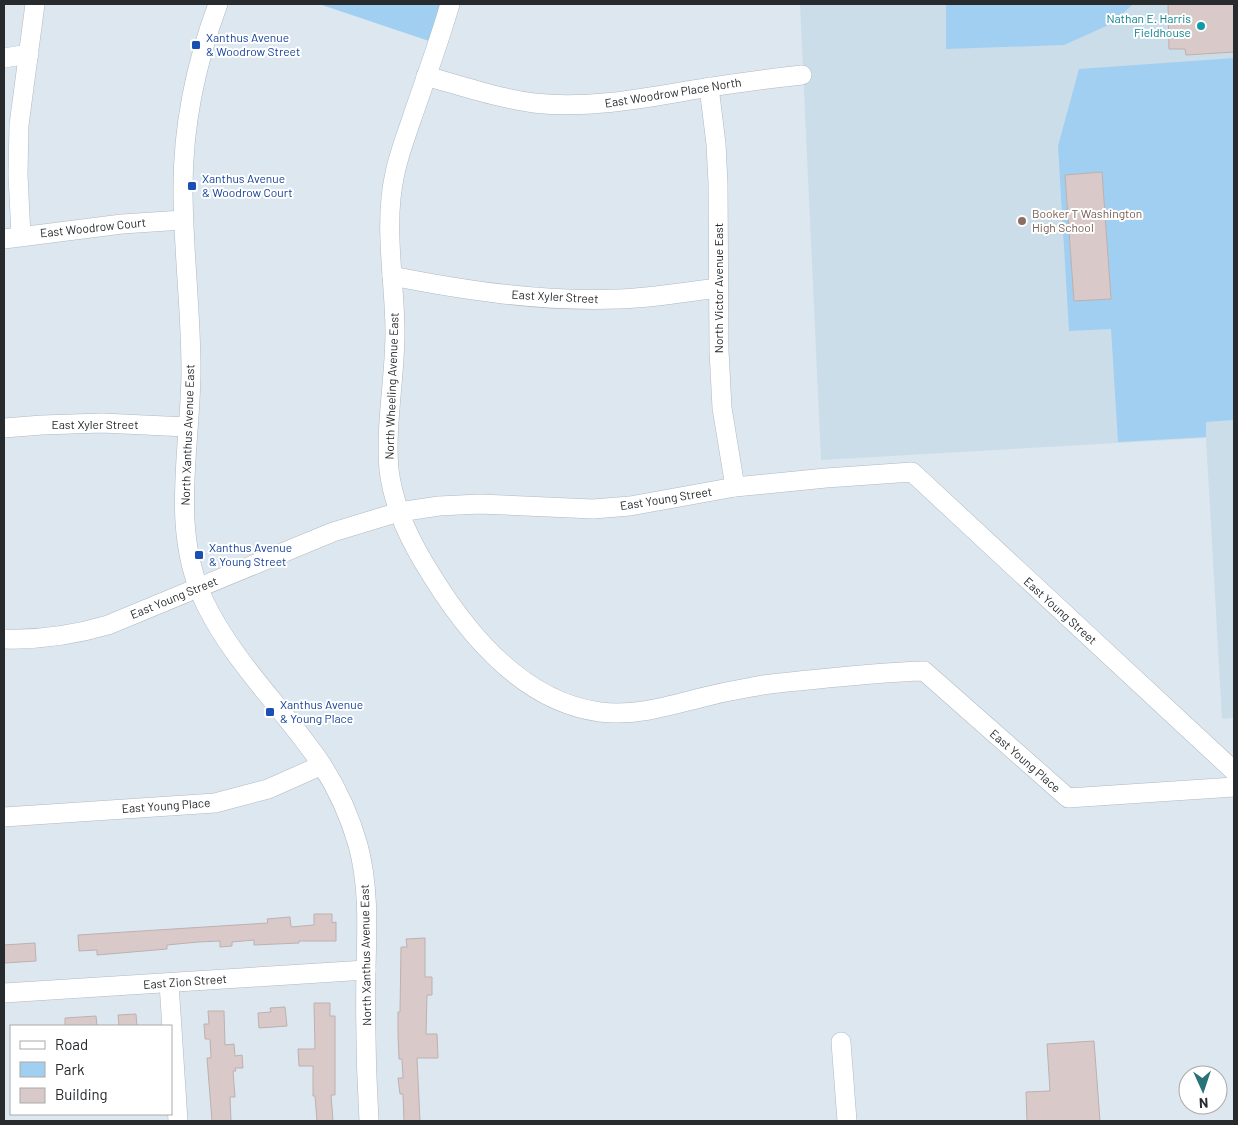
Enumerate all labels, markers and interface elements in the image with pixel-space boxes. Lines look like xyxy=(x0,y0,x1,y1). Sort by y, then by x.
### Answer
place label: Nathan E. Harris Fieldhouse xyxy=(1106,11,1191,39)
marker: Nathan E. Harris Fieldhouse xyxy=(1195,20,1207,32)
place label: Xanthus Avenue & Woodrow Street xyxy=(206,30,300,58)
marker: Xanthus Avenue & Woodrow Street xyxy=(190,39,202,51)
street label: East Woodrow Place North xyxy=(604,74,742,110)
place label: Xanthus Avenue & Woodrow Court xyxy=(202,171,293,199)
marker: Xanthus Avenue & Woodrow Court xyxy=(186,180,198,192)
place label: Booker T Washington High School xyxy=(1032,206,1142,234)
street label: East Woodrow Court xyxy=(39,214,146,240)
marker: Booker T Washington High School xyxy=(1016,215,1028,227)
street label: North Victor Avenue East xyxy=(711,223,725,353)
street label: East Xyler Street xyxy=(511,287,599,305)
street label: North Wheeling Avenue East xyxy=(381,312,401,460)
street label: North Xanthus Avenue East xyxy=(178,364,196,506)
street label: East Xyler Street xyxy=(51,417,139,431)
street label: East Young Street xyxy=(619,484,713,512)
place label: Xanthus Avenue & Young Street xyxy=(209,540,292,568)
marker: Xanthus Avenue & Young Street xyxy=(193,549,205,561)
street label: East Young Street xyxy=(128,573,219,621)
street label: East Young Street xyxy=(1021,574,1100,647)
place label: Xanthus Avenue & Young Place xyxy=(280,697,363,725)
marker: Xanthus Avenue & Young Place xyxy=(264,706,276,718)
street label: East Young Place xyxy=(988,726,1064,795)
street label: East Young Place xyxy=(121,795,211,815)
street label: North Xanthus Avenue East xyxy=(357,884,373,1026)
street label: East Zion Street xyxy=(143,971,227,991)
legend xyxy=(10,1025,172,1115)
text: Road xyxy=(55,1035,88,1053)
text: Park xyxy=(55,1060,85,1078)
north arrow xyxy=(1178,1065,1228,1115)
text: Building xyxy=(55,1085,108,1103)
text: N xyxy=(1199,1095,1209,1112)

